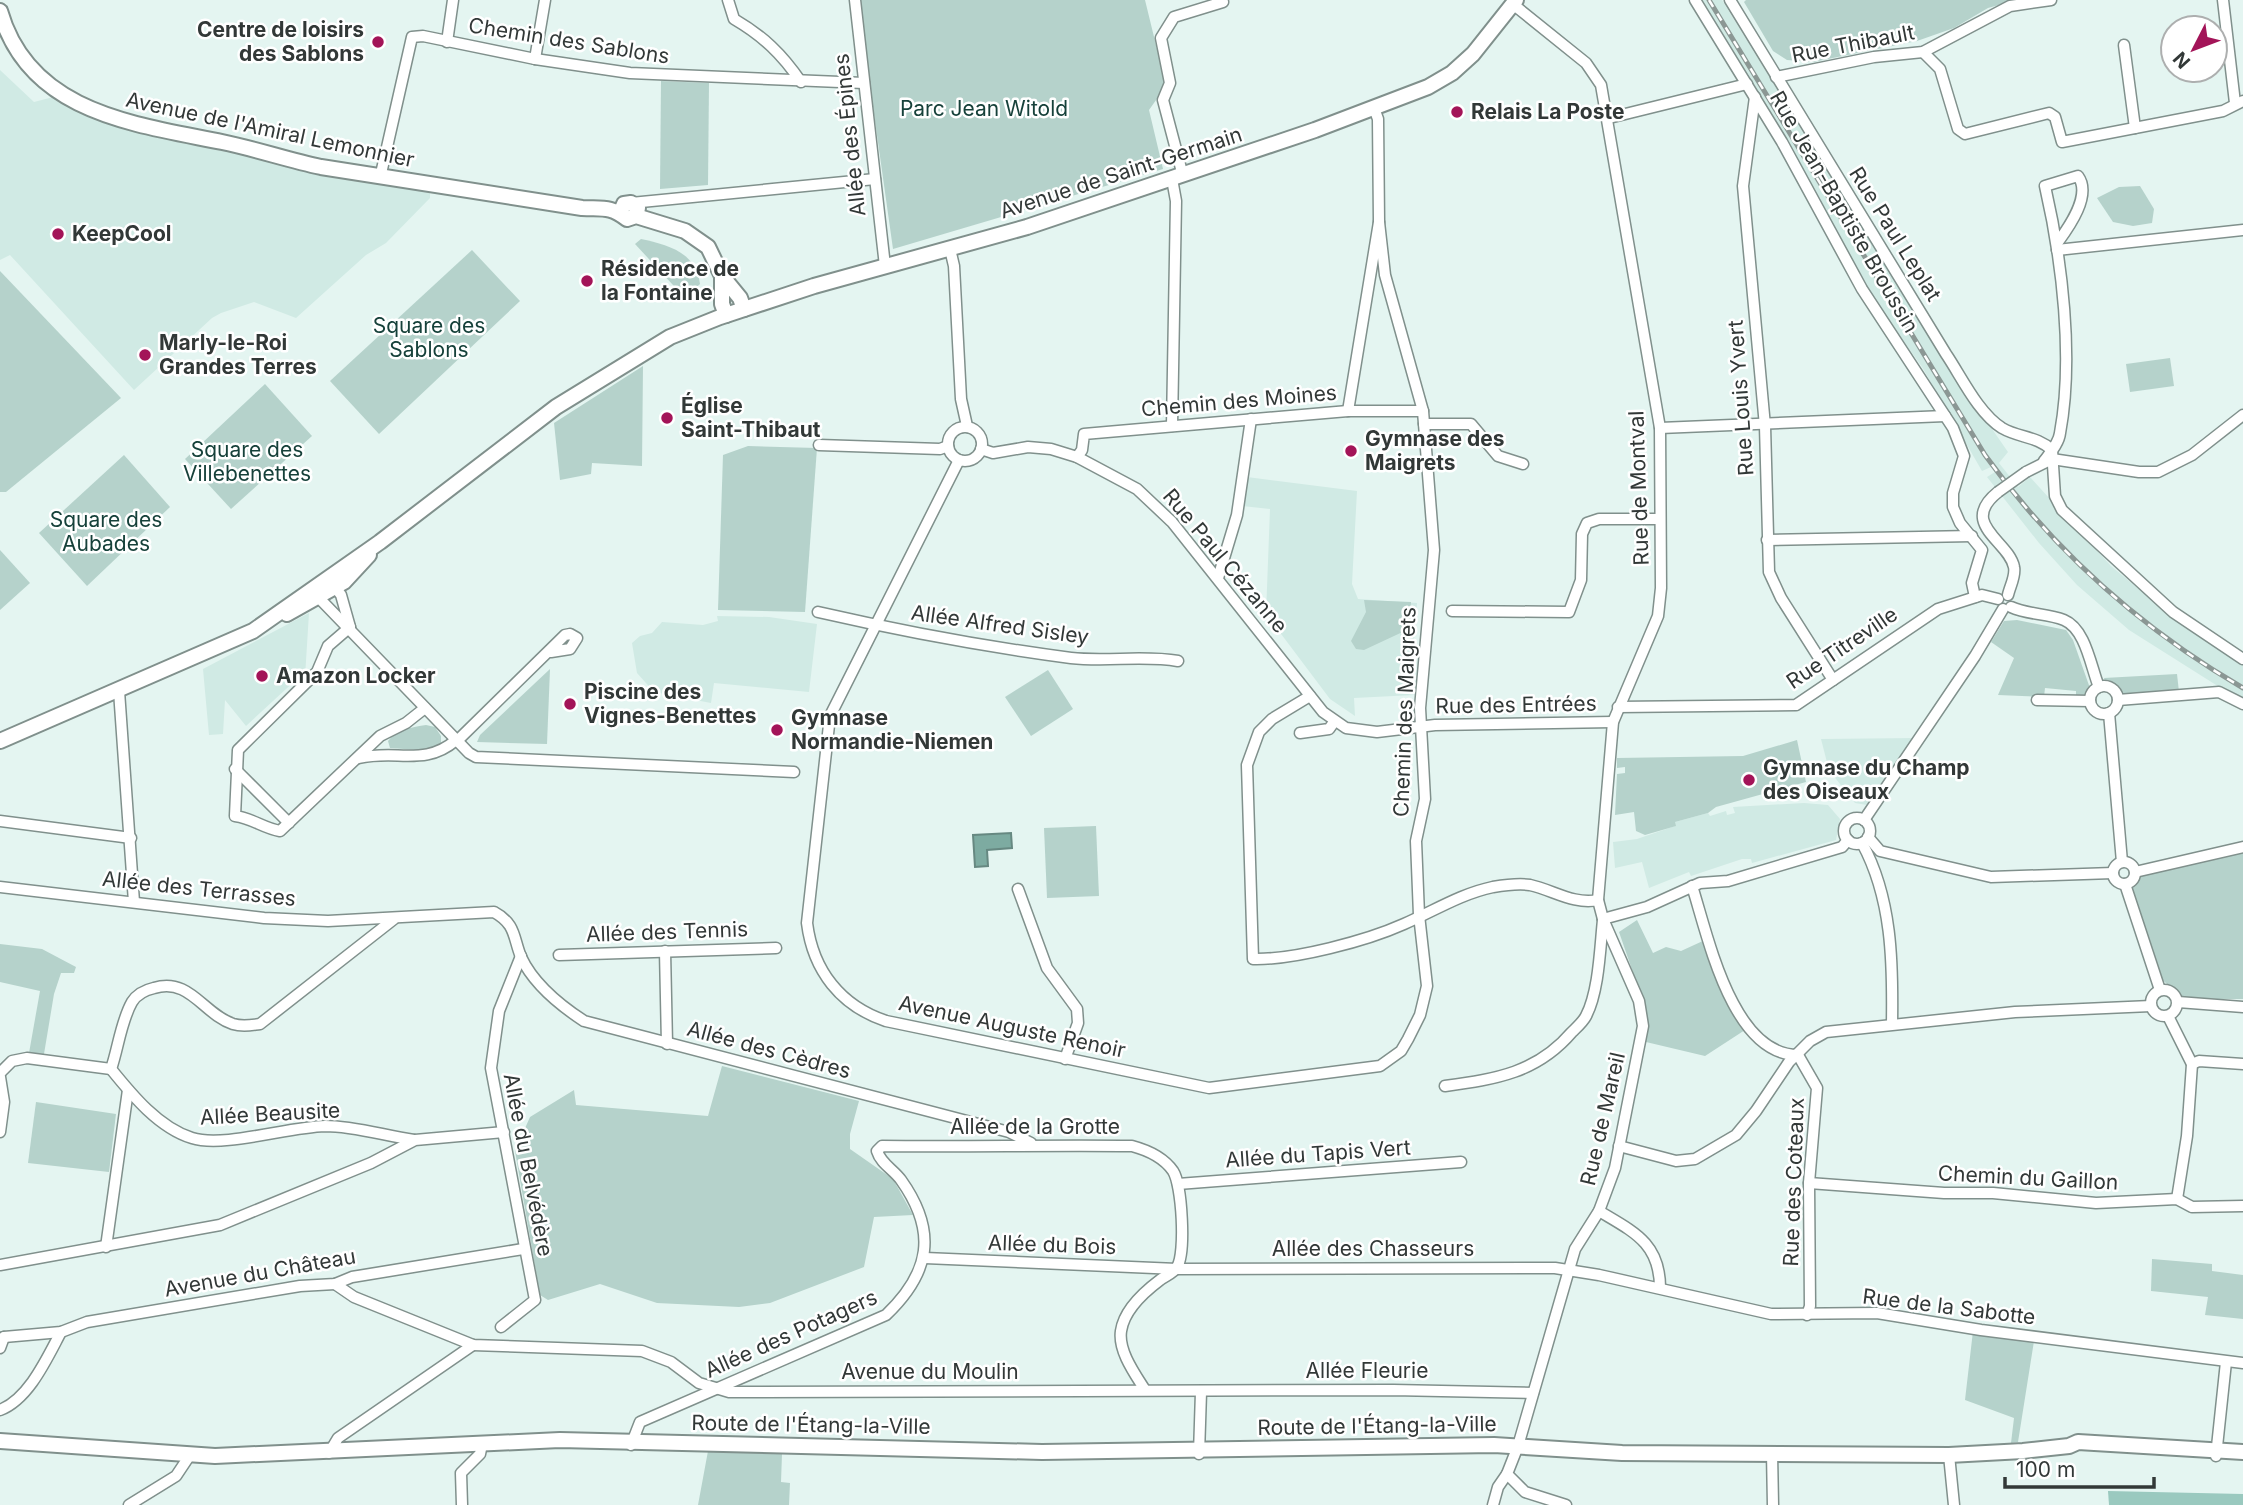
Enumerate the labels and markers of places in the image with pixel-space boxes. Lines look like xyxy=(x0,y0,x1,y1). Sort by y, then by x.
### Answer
place label: Centre de loisirs des Sablons xyxy=(197,17,364,66)
marker: Centre de loisirs des Sablons xyxy=(370,34,386,50)
place label: Relais La Poste xyxy=(1471,99,1624,124)
marker: Relais La Poste xyxy=(1449,104,1465,120)
place label: KeepCool xyxy=(72,221,172,246)
marker: KeepCool xyxy=(50,226,66,242)
place label: Résidence de la Fontaine xyxy=(601,256,739,305)
marker: Résidence de la Fontaine xyxy=(579,273,595,289)
place label: Marly-le-Roi Grandes Terres xyxy=(159,330,317,379)
marker: Marly-le-Roi Grandes Terres xyxy=(137,347,153,363)
place label: Église Saint-Thibaut xyxy=(681,392,821,442)
marker: Église Saint-Thibaut xyxy=(659,410,675,426)
place label: Gymnase des Maigrets xyxy=(1365,426,1505,475)
marker: Gymnase des Maigrets xyxy=(1343,443,1359,459)
place label: Amazon Locker xyxy=(276,663,436,688)
marker: Amazon Locker xyxy=(254,668,270,684)
place label: Piscine des Vignes-Benettes xyxy=(584,679,757,728)
marker: Piscine des Vignes-Benettes xyxy=(562,696,578,712)
place label: Gymnase Normandie-Niemen xyxy=(791,705,993,754)
marker: Gymnase Normandie-Niemen xyxy=(769,722,785,738)
place label: Gymnase du Champ des Oiseaux xyxy=(1763,755,1970,804)
marker: Gymnase du Champ des Oiseaux xyxy=(1741,772,1757,788)

